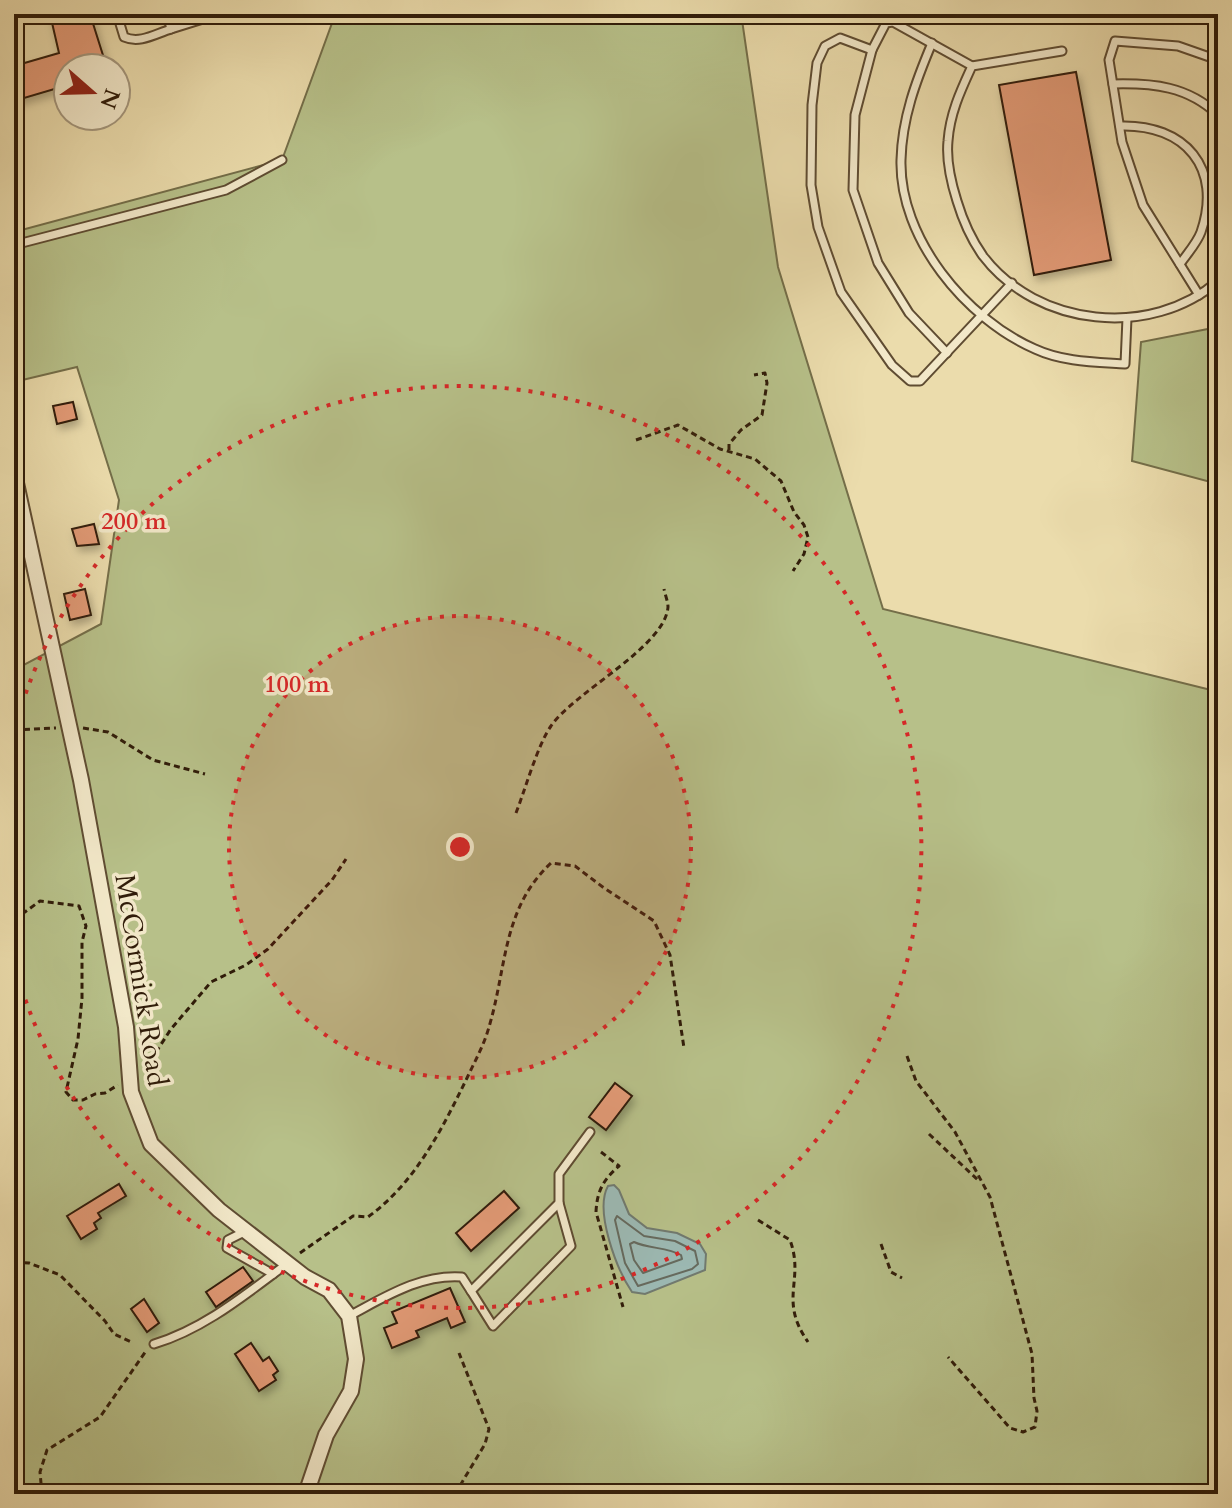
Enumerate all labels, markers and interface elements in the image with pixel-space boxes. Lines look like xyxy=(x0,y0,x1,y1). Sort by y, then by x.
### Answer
north arrow xyxy=(52,52,132,132)
text: N xyxy=(92,84,127,113)
text: 200 m xyxy=(101,505,168,538)
text: 100 m xyxy=(264,668,331,701)
centre of rings xyxy=(446,833,474,861)
street label: McCormick Road xyxy=(105,871,177,1089)

